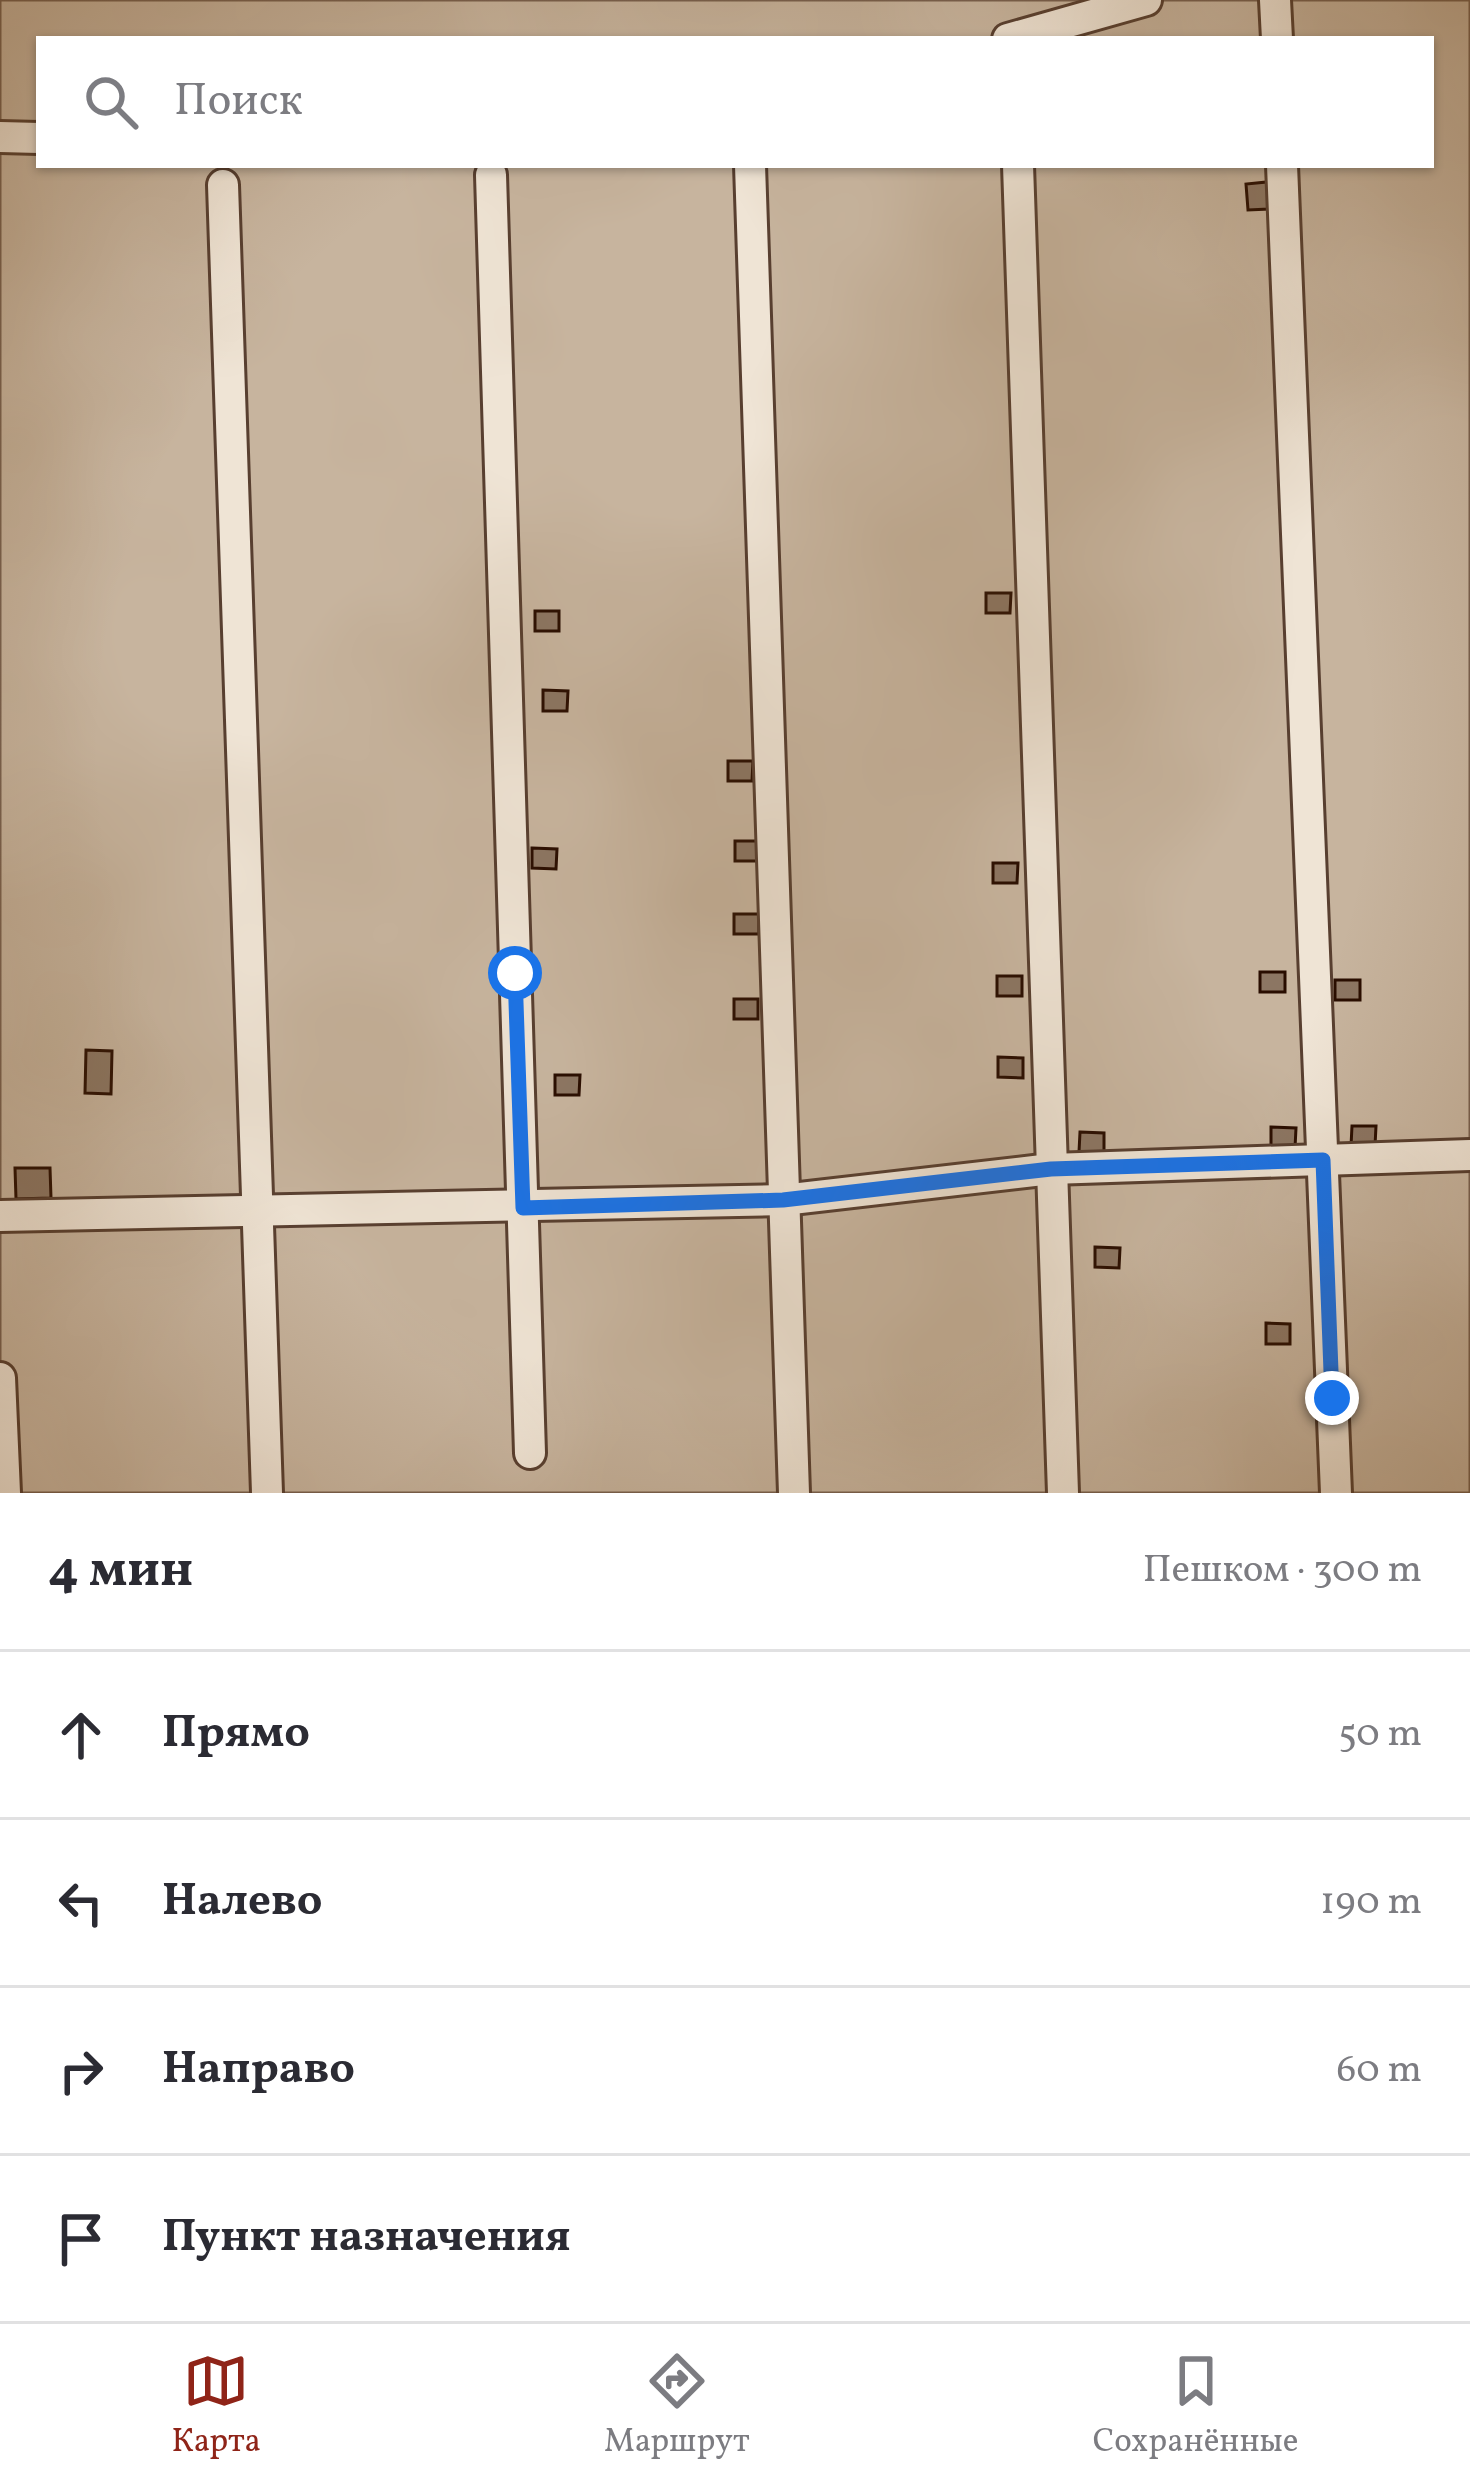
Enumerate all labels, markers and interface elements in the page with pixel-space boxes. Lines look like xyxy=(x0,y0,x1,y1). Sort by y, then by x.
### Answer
search box xyxy=(36,36,1434,168)
icon: search xyxy=(78,69,144,135)
text: Поиск xyxy=(174,71,303,134)
route start xyxy=(488,946,542,1000)
route end xyxy=(1305,1371,1359,1425)
text: 4 мин xyxy=(48,1536,193,1607)
text: Пешком · 300 m xyxy=(1143,1544,1422,1598)
icon: ahead xyxy=(48,1702,114,1768)
text: Прямо xyxy=(162,1703,310,1766)
text: 50 m xyxy=(1338,1708,1422,1762)
icon: left xyxy=(48,1870,114,1936)
text: Налево xyxy=(162,1871,323,1934)
text: 190 m xyxy=(1320,1876,1422,1930)
icon: right xyxy=(48,2038,114,2104)
text: Направо xyxy=(162,2039,355,2102)
text: 60 m xyxy=(1337,2044,1422,2098)
icon: arrive xyxy=(48,2206,114,2272)
text: Пункт назначения xyxy=(162,2207,571,2270)
tab: Карта xyxy=(171,2348,261,2466)
tab: Маршрут xyxy=(604,2348,750,2466)
tab: Сохранённые xyxy=(1093,2348,1298,2466)

